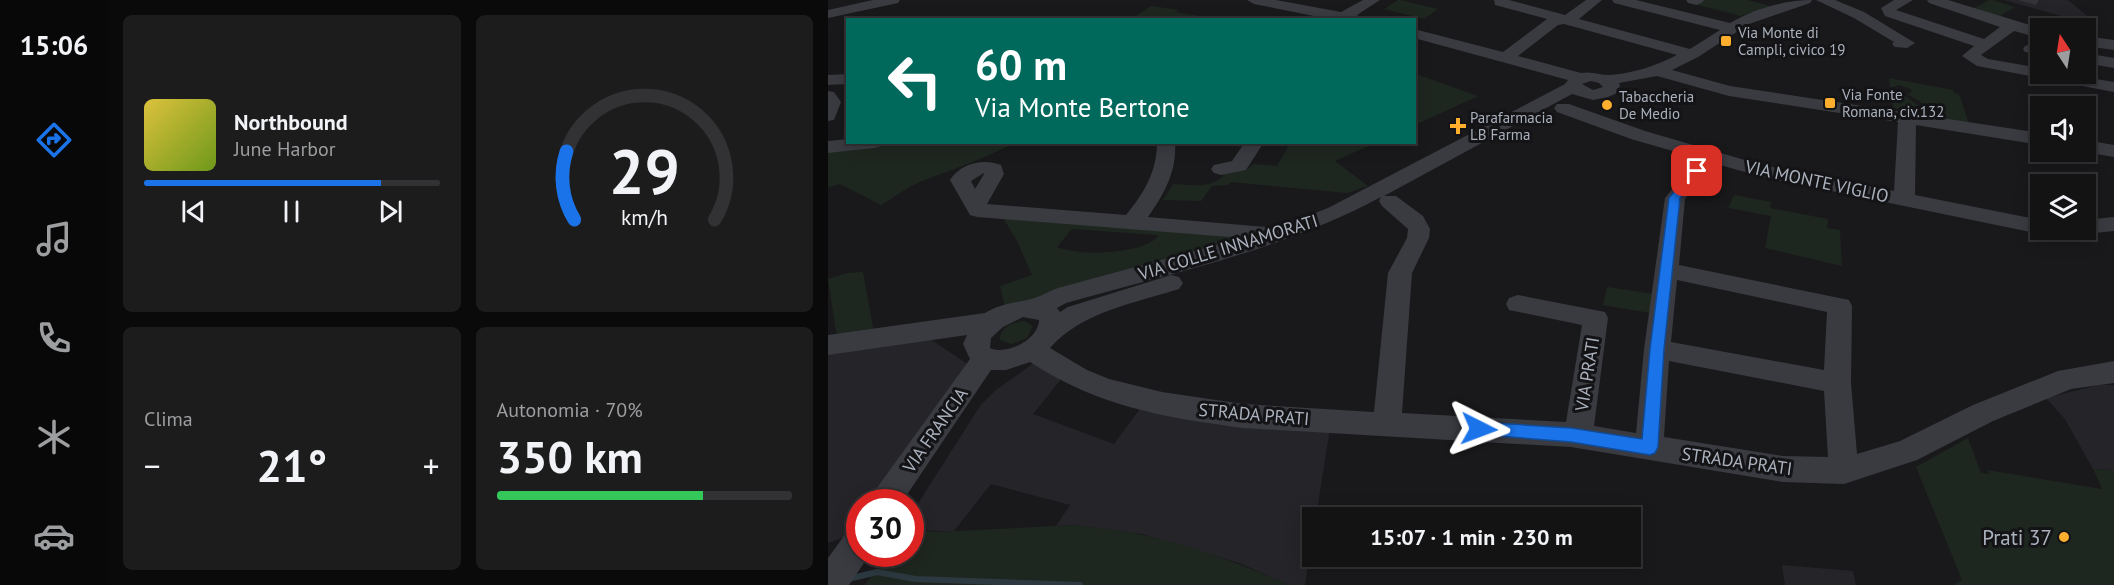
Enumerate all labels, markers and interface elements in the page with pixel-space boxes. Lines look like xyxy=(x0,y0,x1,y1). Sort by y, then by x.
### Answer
north arrow xyxy=(2030,18,2096,84)
map controls xyxy=(2030,18,2096,240)
place label: Via Monte di Campli, civico 19 xyxy=(1737,23,1846,59)
text: 15:06 xyxy=(20,28,88,62)
marker: Via Monte di Campli, civico 19 xyxy=(1719,34,1733,48)
text: 60 m xyxy=(975,37,1067,92)
icon: left xyxy=(876,42,954,120)
place label: Via Fonte Romana, civ.132 xyxy=(1841,85,1944,121)
place label: Tabaccheria De Medio xyxy=(1619,87,1694,123)
text: Via Monte Bertone xyxy=(975,90,1190,124)
marker: Via Fonte Romana, civ.132 xyxy=(1823,96,1837,110)
button: sound xyxy=(2030,96,2096,162)
marker: Tabaccheria De Medio xyxy=(1600,98,1614,112)
text: Northbound xyxy=(234,108,348,136)
place label: Parafarmacia LB Farma xyxy=(1470,108,1553,144)
icon: directions xyxy=(33,119,75,161)
marker: Parafarmacia LB Farma xyxy=(1451,119,1465,133)
text: 29 xyxy=(609,131,680,212)
text: June Harbor xyxy=(234,136,336,162)
pin xyxy=(1671,145,1722,196)
icon: arrive xyxy=(1680,154,1713,187)
street label: VIA MONTE VIGLIO xyxy=(1742,154,1891,207)
button: layers xyxy=(2030,174,2096,240)
icon: previous xyxy=(177,195,210,228)
icon: pause xyxy=(275,195,308,228)
icon: next xyxy=(374,195,407,228)
text: km/h xyxy=(621,204,668,232)
street label: VIA COLLE INNAMORATI xyxy=(1134,209,1321,286)
icon: music xyxy=(33,218,75,260)
icon: phone xyxy=(33,317,75,359)
street label: VIA PRATI xyxy=(1570,335,1604,414)
street label: VIA FRANCIA xyxy=(897,383,973,478)
text: Autonomia · 70% xyxy=(497,397,643,423)
position arrow xyxy=(1447,397,1511,461)
street label: STRADA PRATI xyxy=(1198,398,1310,430)
text: Clima xyxy=(144,406,193,432)
icon: climate xyxy=(33,416,75,458)
text: 350 km xyxy=(497,427,643,485)
text: 21° xyxy=(256,436,327,494)
street label: STRADA PRATI xyxy=(1680,442,1794,480)
text: − xyxy=(144,444,161,487)
text: + xyxy=(423,444,439,487)
speed limit sign: 30 xyxy=(846,489,924,567)
icon: car xyxy=(33,515,75,557)
text: 15:07 · 1 min · 230 m xyxy=(1370,523,1573,551)
place label: Prati 37 xyxy=(1982,524,2052,551)
marker: Prati 37 xyxy=(2057,530,2071,544)

